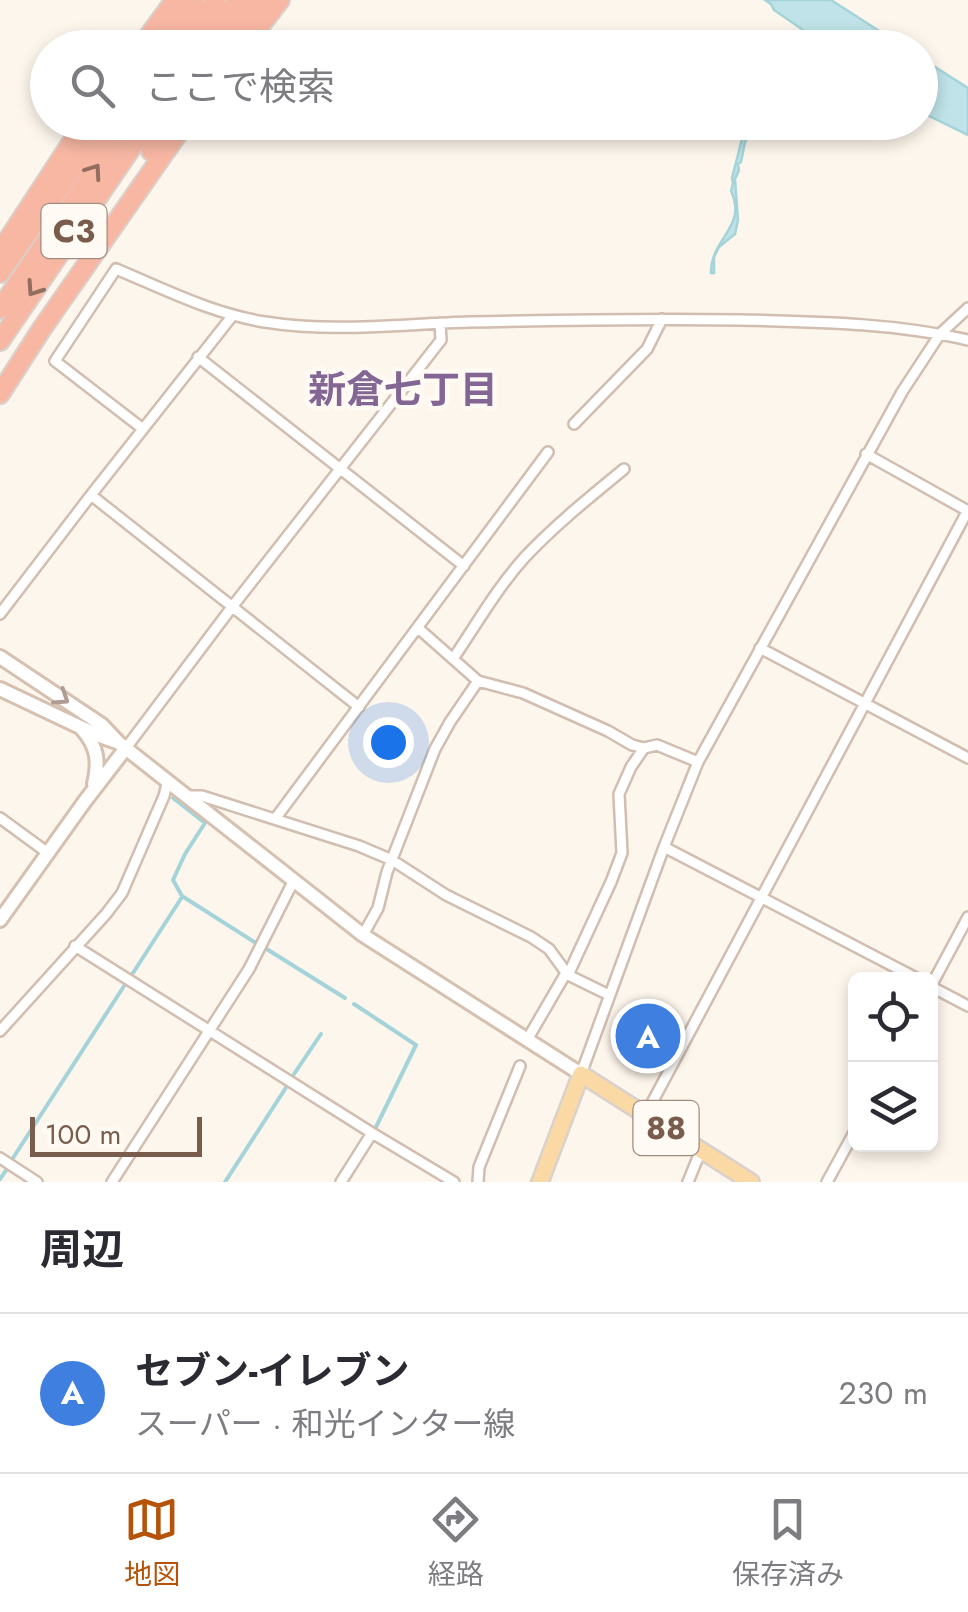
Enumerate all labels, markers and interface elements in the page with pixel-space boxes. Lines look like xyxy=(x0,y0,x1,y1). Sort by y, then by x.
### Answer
search box xyxy=(30,30,938,140)
icon: search xyxy=(65,58,120,113)
text: ここで検索 xyxy=(145,59,335,114)
one-way arrow xyxy=(82,163,100,182)
road number: C3 xyxy=(42,204,106,258)
one-way arrow xyxy=(28,278,46,297)
district label: 新倉七丁目 xyxy=(308,362,498,417)
one-way arrow xyxy=(50,686,69,704)
your location xyxy=(363,717,414,768)
map controls xyxy=(848,972,938,1152)
button: locate xyxy=(848,972,938,1062)
pin: A xyxy=(616,998,680,1074)
button: layers xyxy=(848,1062,938,1152)
road number: 88 xyxy=(634,1101,698,1155)
scale bar xyxy=(30,1112,202,1156)
text: 100 m xyxy=(45,1114,121,1155)
text: 周辺 xyxy=(40,1219,124,1280)
text: セブン-イレブン xyxy=(135,1343,409,1398)
text: A xyxy=(61,1370,84,1416)
text: 230 m xyxy=(839,1370,928,1416)
text: スーパー · 和光インター線 xyxy=(135,1401,515,1447)
tab: 地図 xyxy=(124,1492,180,1595)
tab: 経路 xyxy=(428,1492,484,1595)
tab: 保存済み xyxy=(732,1492,844,1595)

